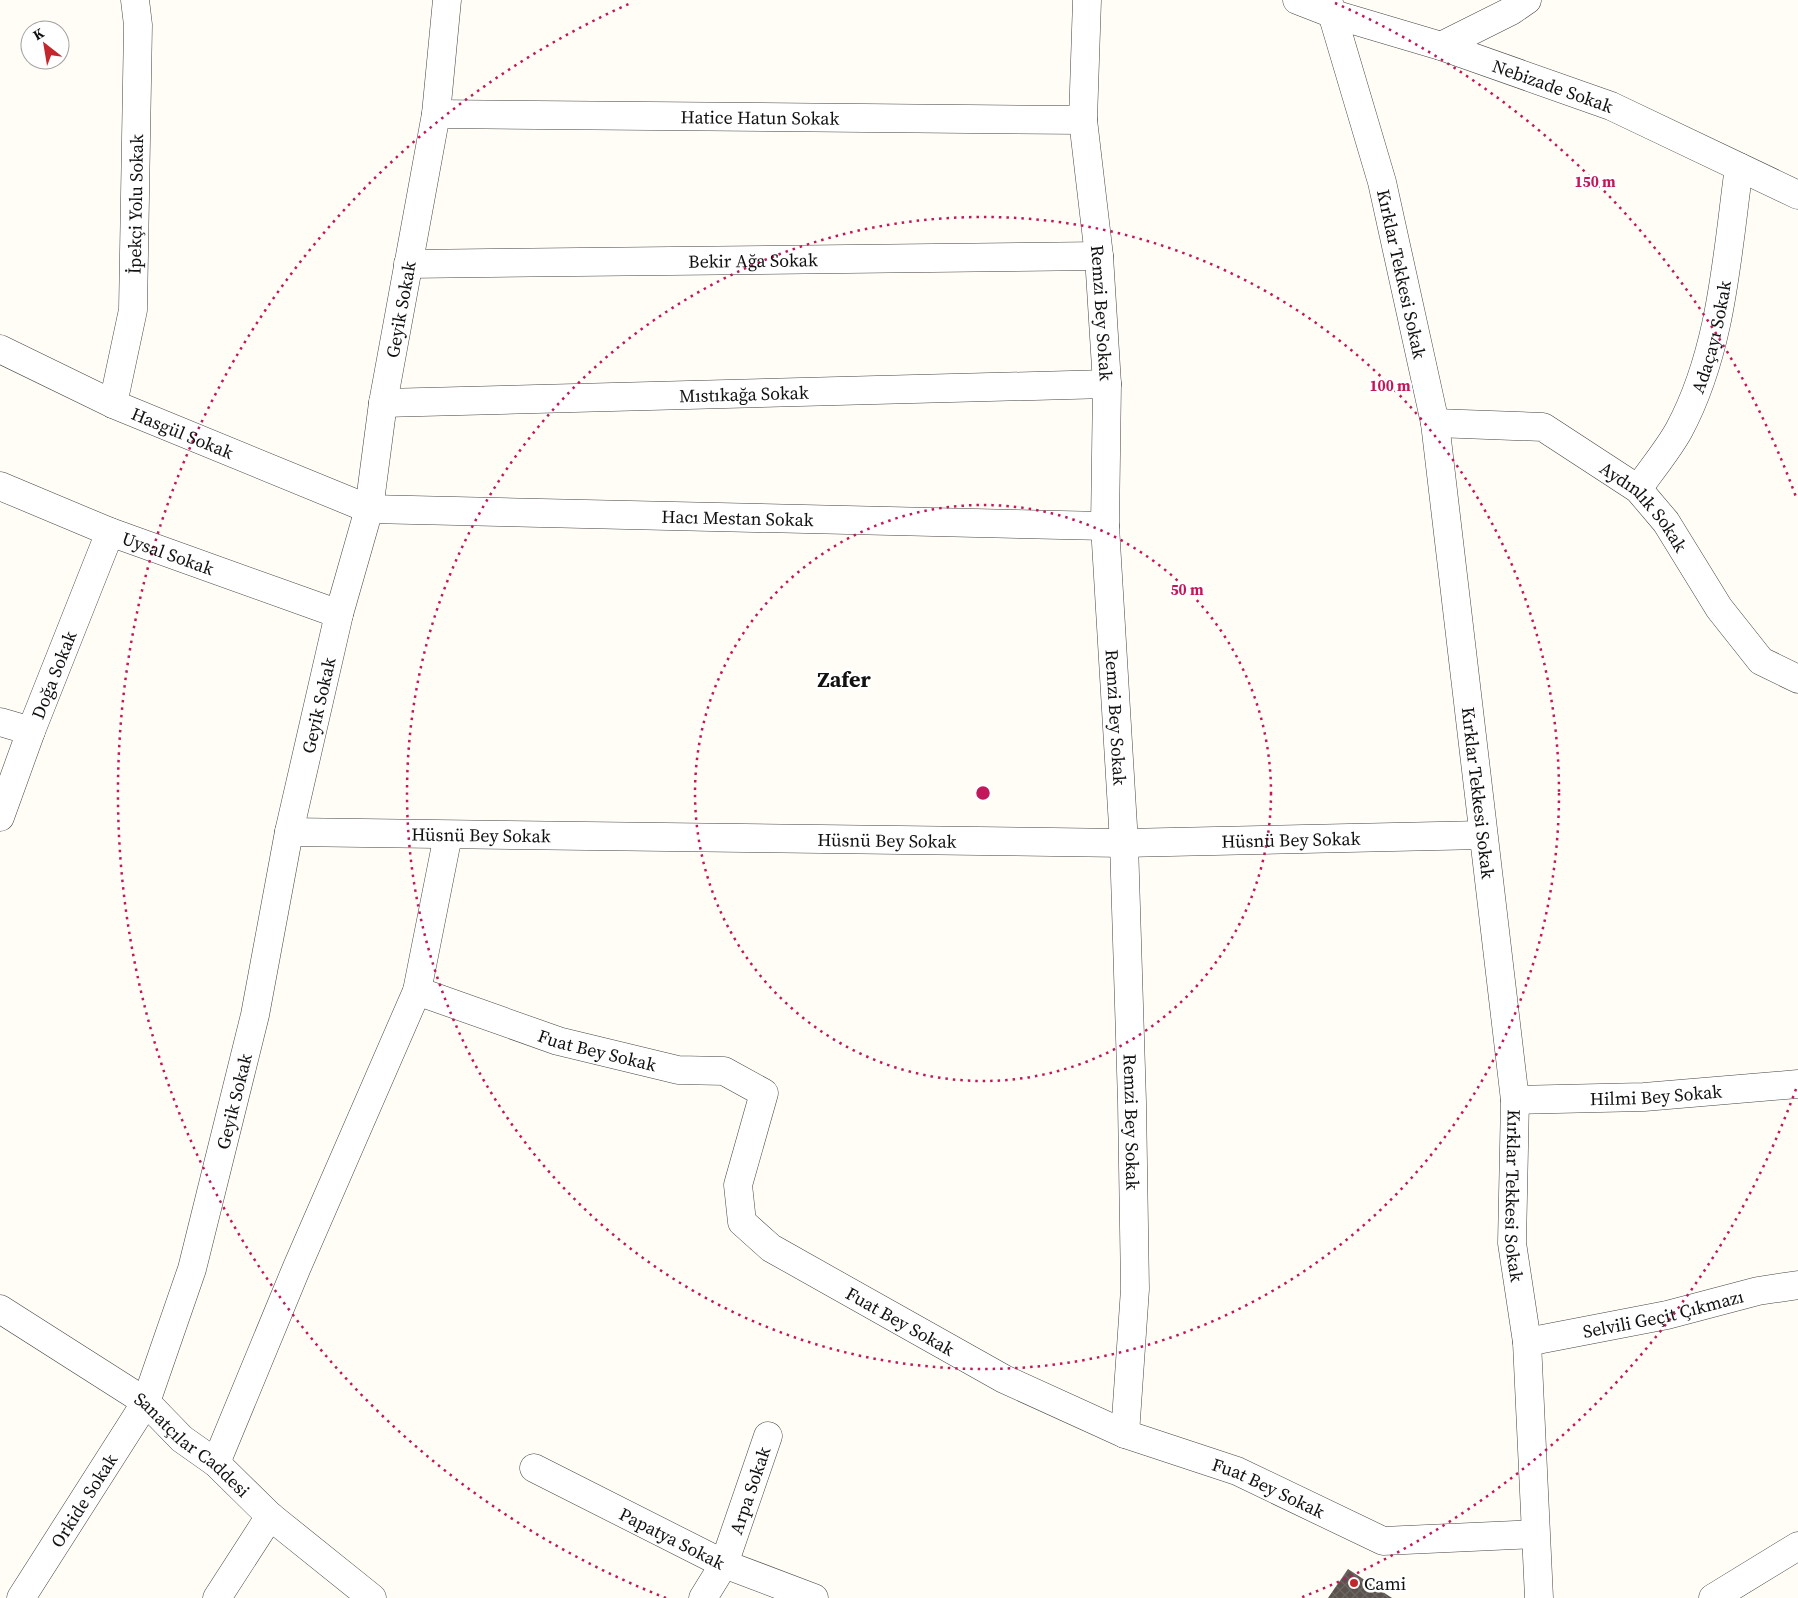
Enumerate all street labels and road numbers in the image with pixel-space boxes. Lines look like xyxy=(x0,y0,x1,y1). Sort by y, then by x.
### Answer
street label: Nebizade Sokak xyxy=(1489,53,1617,118)
street label: Hatice Hatun Sokak xyxy=(681,104,840,130)
street label: İpekçi Yolu Sokak xyxy=(121,134,149,274)
street label: Kırklar Tekkesi Sokak xyxy=(1371,187,1433,361)
street label: Remzi Bey Sokak xyxy=(1085,243,1119,382)
street label: Bekir Ağa Sokak xyxy=(688,247,818,273)
street label: Geyik Sokak xyxy=(379,259,421,360)
street label: Adaçayı Sokak xyxy=(1685,279,1737,397)
street label: Mıstıkağa Sokak xyxy=(679,379,809,408)
street label: Hasgül Sokak xyxy=(128,401,238,465)
street label: Aydınlık Sokak xyxy=(1595,455,1694,557)
street label: Hacı Mestan Sokak xyxy=(661,503,814,532)
street label: Uysal Sokak xyxy=(119,525,218,581)
street label: Doğa Sokak xyxy=(25,627,82,722)
street label: Remzi Bey Sokak xyxy=(1100,649,1133,786)
street label: Geyik Sokak xyxy=(295,655,341,756)
street label: Kırklar Tekkesi Sokak xyxy=(1456,706,1501,880)
street label: Hüsnü Bey Sokak xyxy=(411,821,551,848)
street label: Hüsnü Bey Sokak xyxy=(1221,825,1361,853)
street label: Hüsnü Bey Sokak xyxy=(817,826,957,853)
street label: Fuat Bey Sokak xyxy=(535,1022,659,1077)
street label: Geyik Sokak xyxy=(210,1051,258,1152)
street label: Remzi Bey Sokak xyxy=(1118,1054,1146,1191)
street label: Hilmi Bey Sokak xyxy=(1590,1078,1723,1111)
street label: Kırklar Tekkesi Sokak xyxy=(1499,1109,1530,1284)
street label: Fuat Bey Sokak xyxy=(841,1280,960,1361)
street label: Selvili Geçit Çıkmazı xyxy=(1581,1283,1746,1343)
street label: Sanatçılar Caddesi xyxy=(130,1386,256,1502)
street label: Arpa Sokak xyxy=(723,1443,776,1537)
street label: Orkide Sokak xyxy=(44,1448,123,1552)
street label: Fuat Bey Sokak xyxy=(1209,1451,1329,1524)
street label: Papatya Sokak xyxy=(615,1501,729,1575)

